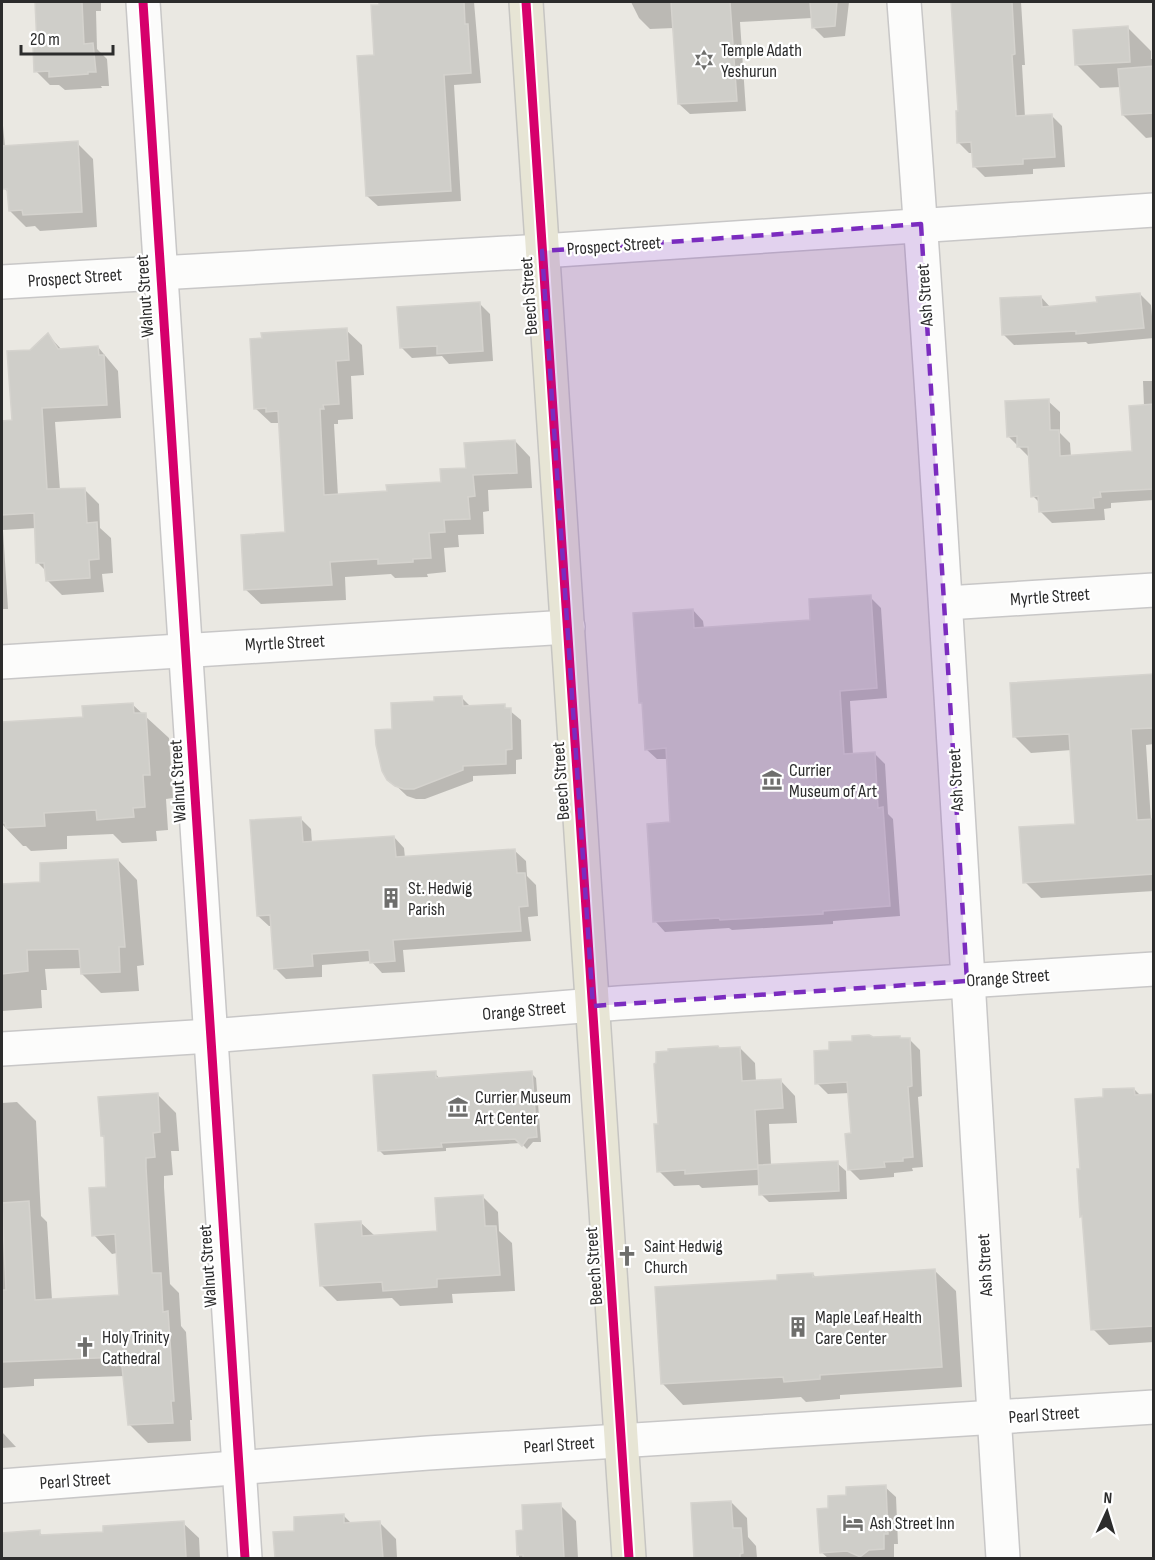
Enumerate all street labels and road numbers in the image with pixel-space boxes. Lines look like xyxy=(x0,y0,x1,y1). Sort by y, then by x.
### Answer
street label: Prospect Street xyxy=(566,232,662,260)
street label: Walnut Street xyxy=(132,253,158,338)
street label: Beech Street xyxy=(516,256,542,336)
street label: Ash Street xyxy=(912,262,938,328)
street label: Prospect Street xyxy=(27,264,123,292)
street label: Myrtle Street xyxy=(1009,584,1091,610)
street label: Myrtle Street xyxy=(245,630,326,656)
street label: Walnut Street xyxy=(165,738,191,823)
street label: Beech Street xyxy=(548,741,574,821)
street label: Ash Street xyxy=(944,748,968,813)
street label: Orange Street xyxy=(966,965,1051,991)
street label: Orange Street xyxy=(481,997,567,1025)
street label: Walnut Street xyxy=(195,1223,221,1308)
street label: Beech Street xyxy=(581,1226,607,1306)
street label: Ash Street xyxy=(973,1233,997,1298)
street label: Pearl Street xyxy=(1008,1402,1081,1428)
street label: Pearl Street xyxy=(523,1432,596,1458)
street label: Pearl Street xyxy=(39,1468,112,1494)

